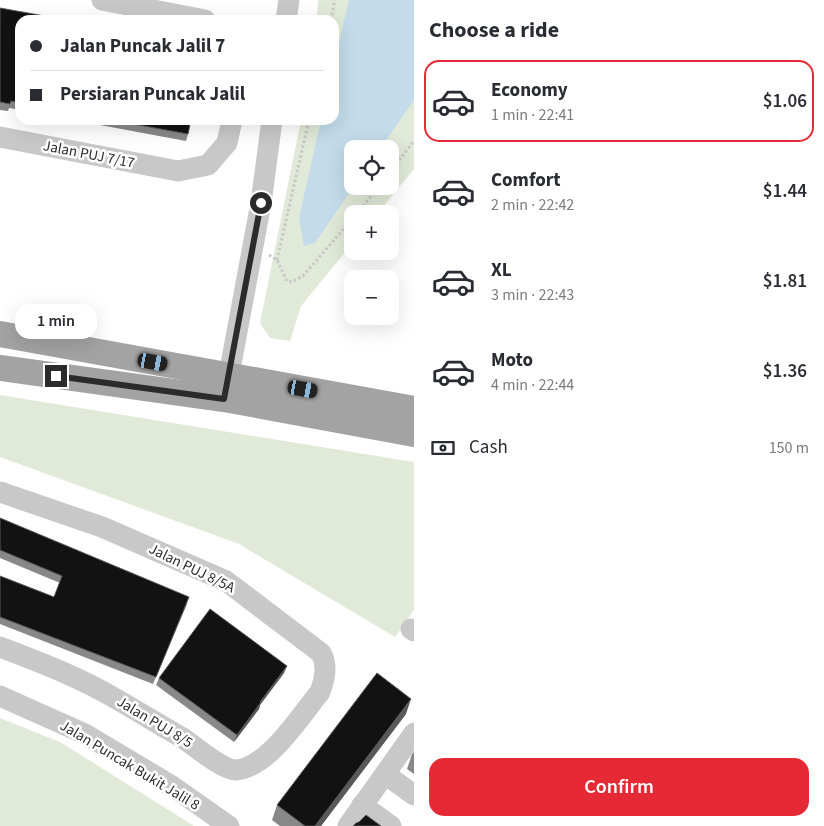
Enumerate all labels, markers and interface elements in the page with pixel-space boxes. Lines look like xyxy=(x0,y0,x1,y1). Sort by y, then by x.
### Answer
text: Choose a ride xyxy=(429,14,559,46)
text: Jalan Puncak Jalil 7 xyxy=(60,33,225,60)
text: Economy xyxy=(491,77,568,104)
icon: car xyxy=(431,79,476,124)
text: Persiaran Puncak Jalil xyxy=(60,81,245,108)
text: $1.06 xyxy=(763,88,807,115)
text: 1 min · 22:41 xyxy=(491,104,574,126)
street label: Jalan PUJ 7/17 xyxy=(41,135,136,174)
map controls xyxy=(344,140,399,325)
button: locate xyxy=(344,140,399,195)
text: Comfort xyxy=(491,167,561,194)
icon: car xyxy=(431,169,476,214)
text: $1.44 xyxy=(763,178,807,205)
route start xyxy=(250,192,272,214)
text: 2 min · 22:42 xyxy=(491,194,574,216)
button: + xyxy=(344,205,399,260)
text: XL xyxy=(491,257,512,284)
icon: car xyxy=(431,259,476,304)
text: $1.81 xyxy=(763,268,807,295)
button: − xyxy=(344,270,399,325)
text: 3 min · 22:43 xyxy=(491,284,574,306)
callout: 1 min xyxy=(15,304,97,338)
text: 1 min xyxy=(37,310,75,332)
text: Moto xyxy=(491,347,533,374)
icon: car xyxy=(431,349,476,394)
car xyxy=(136,352,169,372)
text: $1.36 xyxy=(763,358,807,385)
route end xyxy=(45,365,67,387)
text: 4 min · 22:44 xyxy=(491,374,574,396)
car xyxy=(286,379,319,399)
icon: cash xyxy=(429,434,457,462)
text: Cash xyxy=(469,434,508,461)
text: 150 m xyxy=(769,437,809,459)
street label: Jalan PUJ 8/5A xyxy=(145,539,239,599)
street label: Jalan PUJ 8/5 xyxy=(113,692,197,753)
street label: Jalan Puncak Bukit Jalil 8 xyxy=(56,715,204,816)
button: Confirm xyxy=(429,758,809,816)

